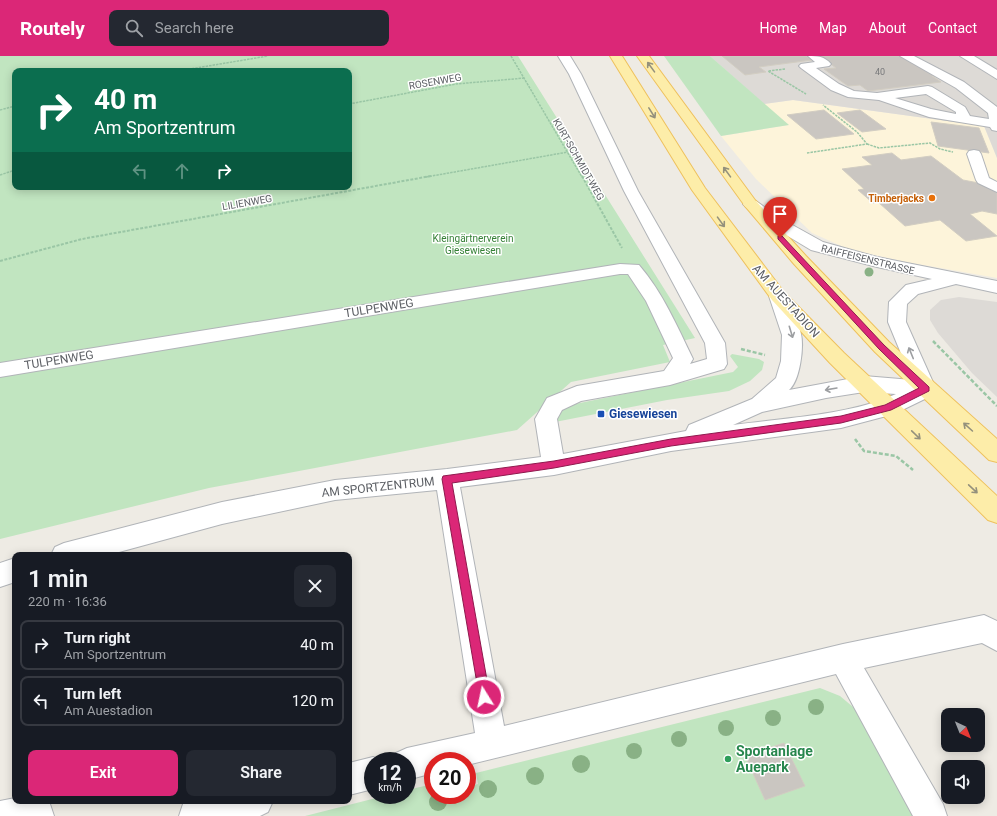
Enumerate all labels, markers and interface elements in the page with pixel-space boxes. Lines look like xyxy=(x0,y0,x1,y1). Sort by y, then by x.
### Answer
search box xyxy=(109,10,389,46)
text: Routely xyxy=(20,17,85,40)
icon: search xyxy=(123,17,145,39)
text: Search here xyxy=(155,19,234,37)
text: Home xyxy=(759,20,797,36)
text: Map xyxy=(819,20,847,36)
text: About xyxy=(869,20,906,36)
text: Contact xyxy=(928,20,977,36)
one-way arrow xyxy=(646,62,655,73)
house number: 40 xyxy=(875,67,885,77)
street label: ROSENWEG xyxy=(408,71,462,92)
text: 40 m xyxy=(94,83,157,116)
icon: right xyxy=(28,84,80,136)
one-way arrow xyxy=(648,107,656,118)
street label: KURT-SCHMIDT-WEG xyxy=(551,116,607,202)
text: Am Sportzentrum xyxy=(94,117,235,138)
icon: left xyxy=(129,160,151,182)
icon: ahead xyxy=(171,160,193,182)
icon: right xyxy=(213,160,235,182)
one-way arrow xyxy=(723,167,731,178)
street label: LILIENWEG xyxy=(221,193,273,212)
place label: Timberjacks xyxy=(868,193,924,204)
marker: Timberjacks xyxy=(927,193,937,203)
pin xyxy=(763,197,797,238)
icon: arrive xyxy=(769,203,791,225)
one-way arrow xyxy=(717,216,726,227)
park label: Kleingärtnerverein Giesewiesen xyxy=(433,233,513,256)
street label: RAIFFEISENSTRASSE xyxy=(820,243,916,276)
street label: AM AUESTADION xyxy=(750,262,822,340)
street label: TULPENWEG xyxy=(343,296,415,320)
one-way arrow xyxy=(788,326,795,339)
one-way arrow xyxy=(907,347,914,359)
street label: TULPENWEG xyxy=(23,348,95,372)
one-way arrow xyxy=(825,386,838,394)
place label: Giesewiesen xyxy=(609,407,678,421)
marker: Giesewiesen xyxy=(596,409,606,419)
one-way arrow xyxy=(963,422,973,432)
one-way arrow xyxy=(910,430,920,439)
street label: AM SPORTZENTRUM xyxy=(321,474,435,500)
one-way arrow xyxy=(968,485,978,494)
text: 1 min xyxy=(28,565,88,593)
button: close xyxy=(294,565,336,607)
text: 220 m · 16:36 xyxy=(28,594,107,609)
text: Turn right xyxy=(64,629,130,647)
icon: right xyxy=(30,634,52,656)
text: 40 m xyxy=(300,636,334,654)
text: Am Sportzentrum xyxy=(64,647,166,662)
position arrow xyxy=(463,676,505,718)
text: Turn left xyxy=(64,685,121,703)
icon: left xyxy=(30,690,52,712)
text: 120 m xyxy=(292,692,334,710)
text: Am Auestadion xyxy=(64,703,153,718)
north arrow xyxy=(941,708,985,752)
map controls xyxy=(941,708,985,804)
place label: Sportanlage Auepark xyxy=(736,743,813,775)
button: Exit xyxy=(28,750,178,796)
button: Share xyxy=(186,750,336,796)
speed limit sign: 20 xyxy=(424,752,476,804)
marker: Sportanlage Auepark xyxy=(723,754,733,764)
button: sound xyxy=(941,760,985,804)
text: 12 xyxy=(379,761,401,785)
text: km/h xyxy=(378,782,402,793)

